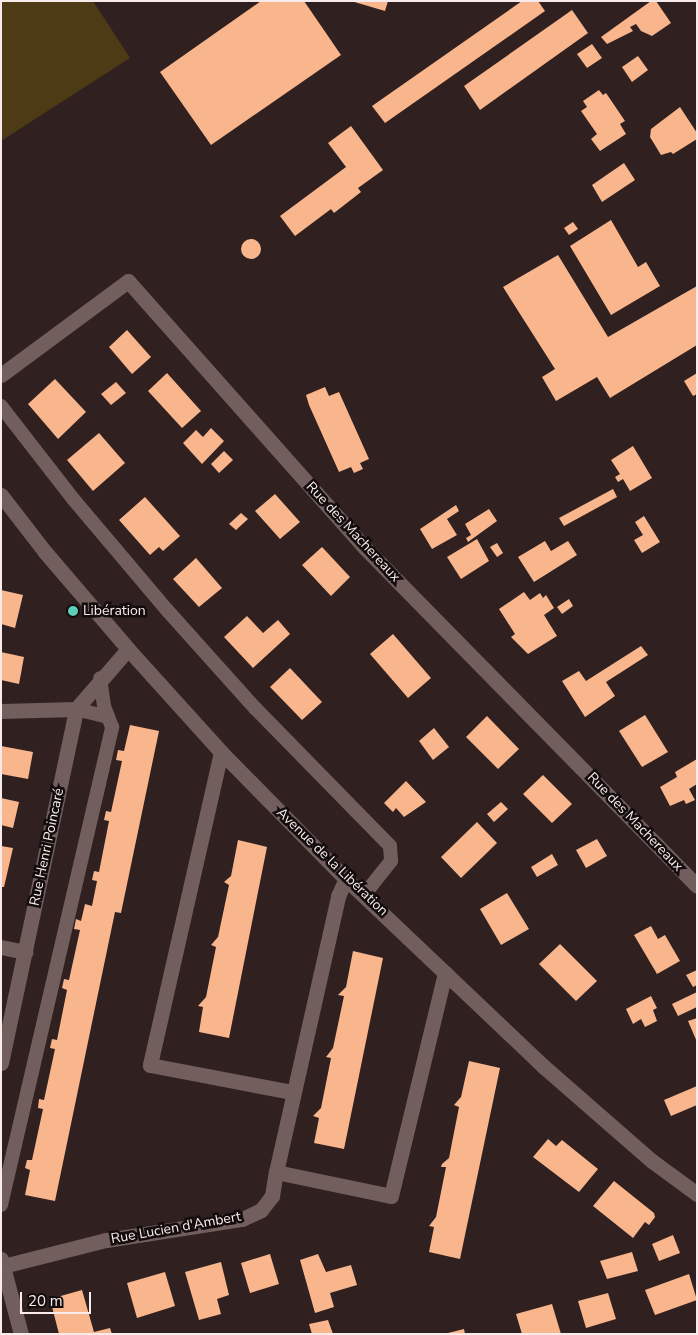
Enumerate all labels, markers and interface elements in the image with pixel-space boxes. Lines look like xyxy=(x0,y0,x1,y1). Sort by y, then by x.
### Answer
street label: Rue des Machereaux xyxy=(302,479,404,585)
place label: Libération xyxy=(83,603,146,619)
marker: Libération xyxy=(67,605,79,617)
street label: Rue des Machereaux xyxy=(584,769,686,875)
street label: Rue Henri Poincaré xyxy=(26,787,68,907)
street label: Avenue de la Libération xyxy=(273,804,391,920)
street label: Rue Lucien d'Ambert xyxy=(110,1208,242,1248)
scale bar xyxy=(22,1282,94,1314)
text: 20 m xyxy=(28,1291,63,1311)

